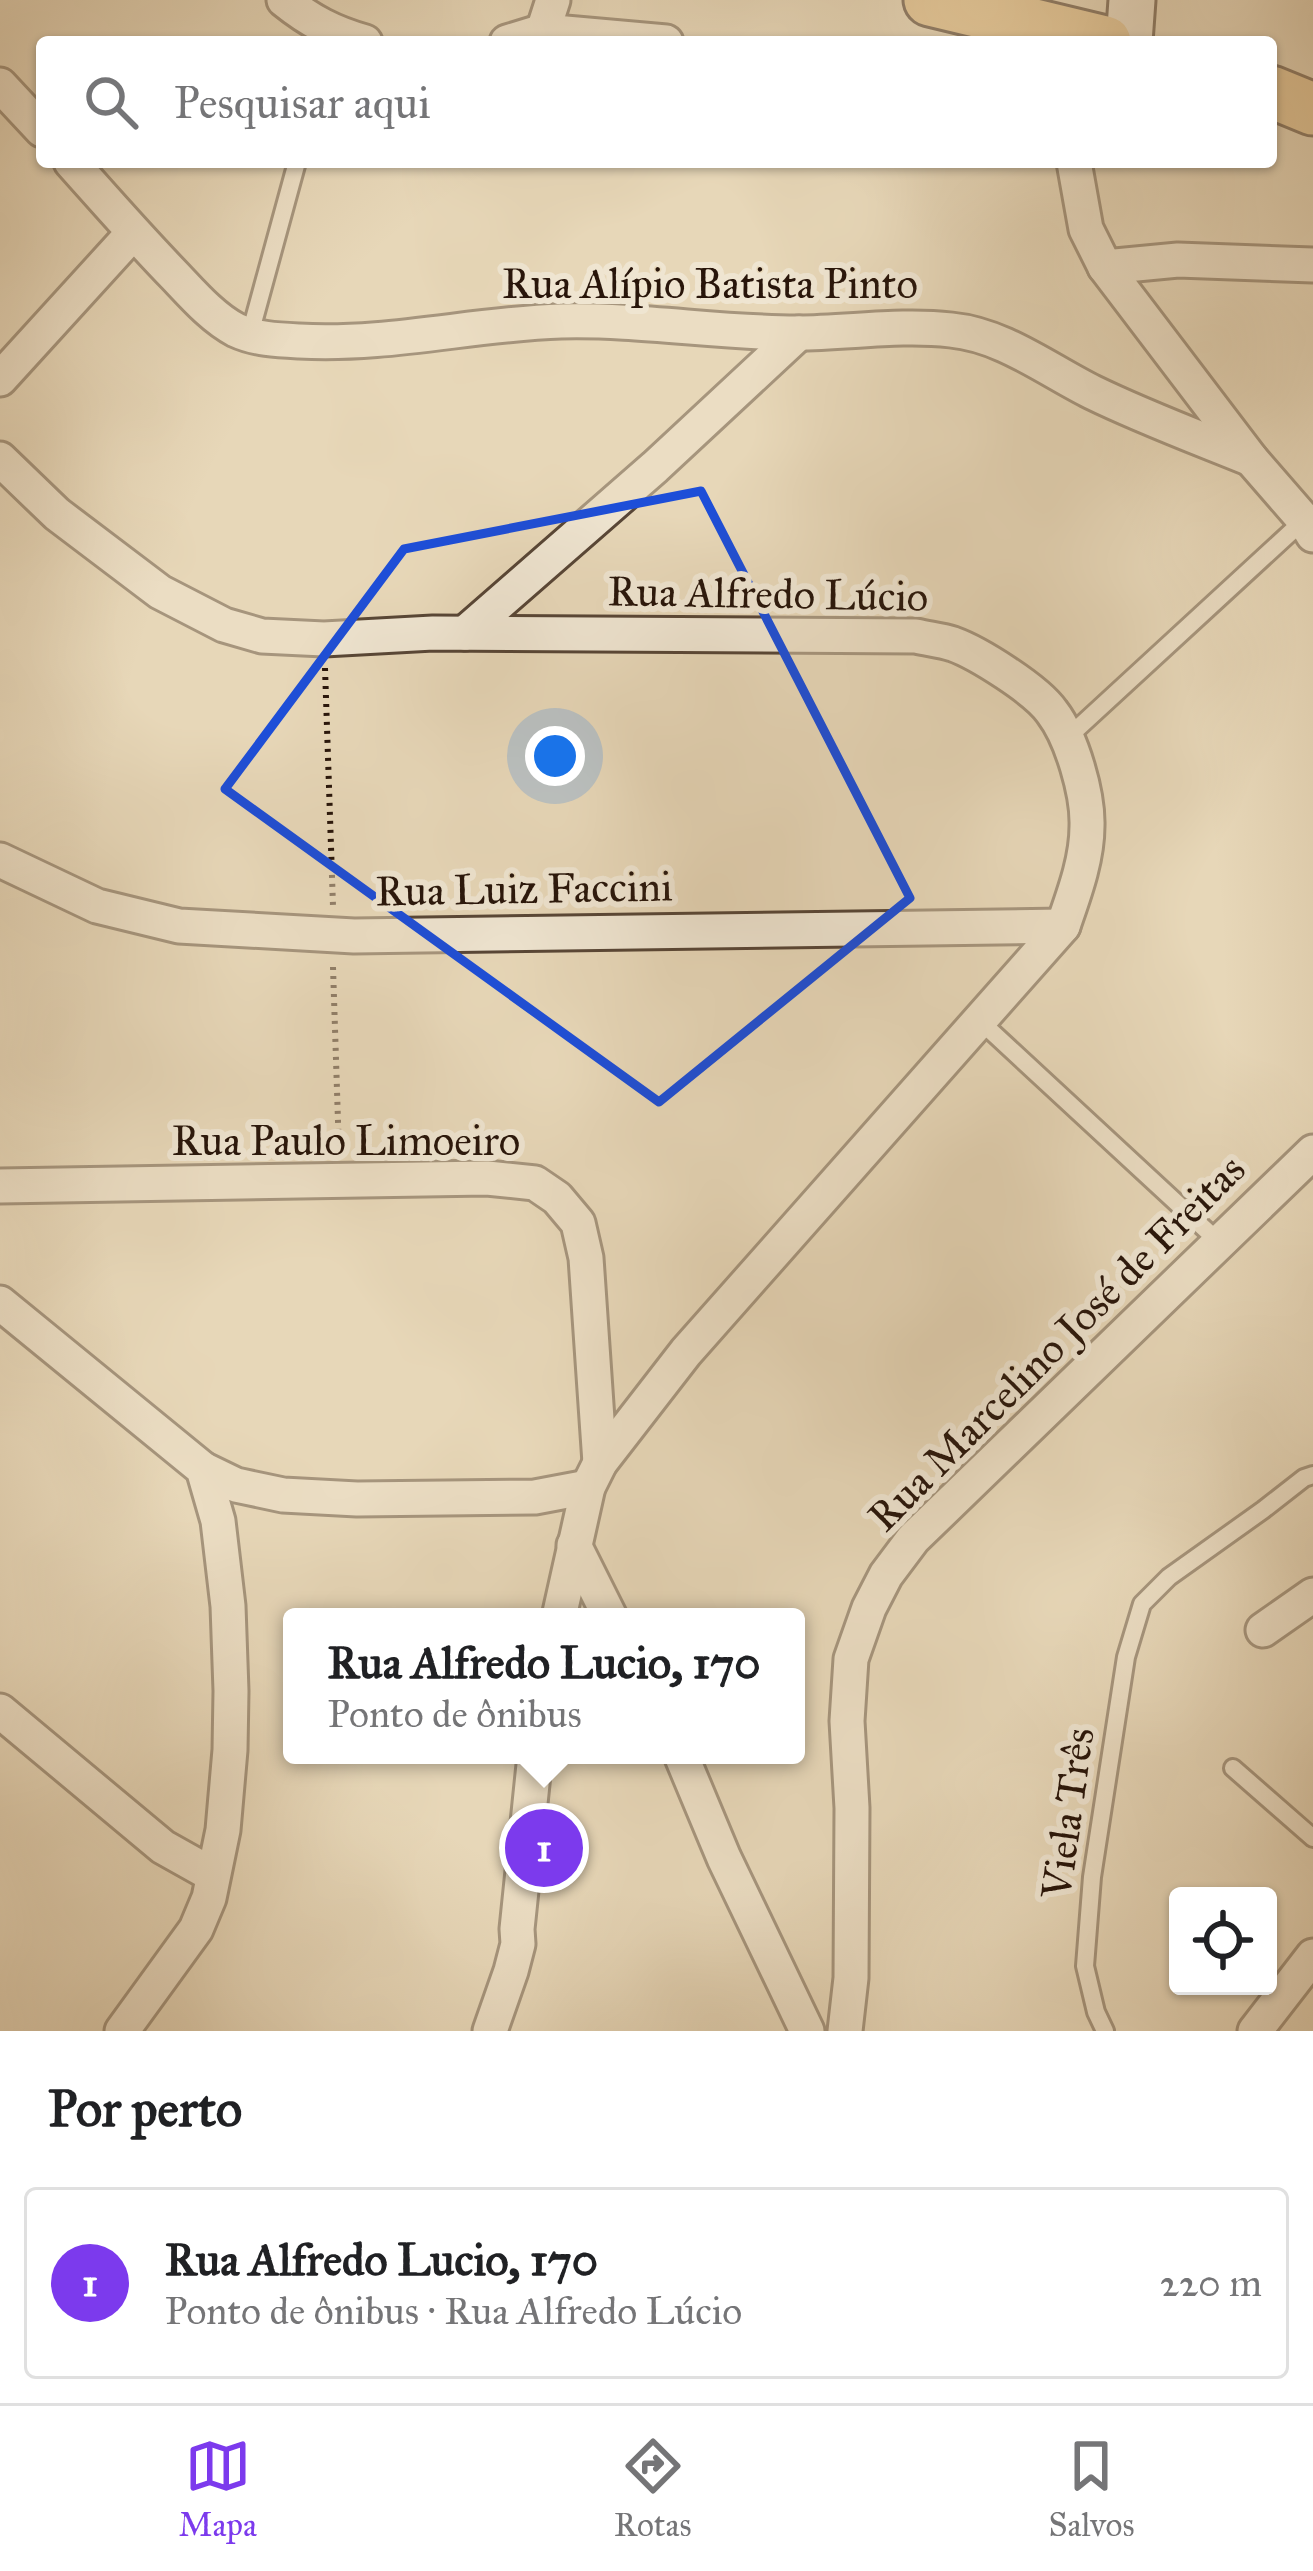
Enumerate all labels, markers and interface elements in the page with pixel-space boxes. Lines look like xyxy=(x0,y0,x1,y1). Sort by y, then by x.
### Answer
search box xyxy=(36,36,1277,168)
icon: search xyxy=(78,69,144,135)
text: Pesquisar aqui xyxy=(174,75,431,130)
street label: Rua Alípio Batista Pinto xyxy=(502,258,918,310)
street label: Rua Alfredo Lúcio xyxy=(607,565,929,623)
your location xyxy=(525,726,585,786)
street label: Rua Luiz Faccini xyxy=(375,860,673,918)
street label: Rua Paulo Limoeiro xyxy=(172,1115,520,1167)
street label: Rua Marcelino José de Freitas xyxy=(857,1143,1256,1542)
popup xyxy=(283,1608,805,1764)
text: Rua Alfredo Lucio, 170 xyxy=(328,1635,760,1690)
text: Ponto de ônibus xyxy=(328,1690,582,1738)
street label: Viela Três xyxy=(1030,1724,1106,1903)
pin: 1 xyxy=(505,1803,583,1893)
map controls xyxy=(1169,1887,1277,1995)
button: locate xyxy=(1169,1887,1277,1995)
text: Por perto xyxy=(48,2078,242,2140)
text: Rua Alfredo Lucio, 170 xyxy=(165,2232,598,2287)
text: 1 xyxy=(82,2259,98,2307)
text: 220 m xyxy=(1160,2259,1262,2307)
text: Ponto de ônibus · Rua Alfredo Lúcio xyxy=(165,2287,742,2335)
tab: Mapa xyxy=(179,2433,257,2545)
tab: Rotas xyxy=(614,2433,691,2545)
tab: Salvos xyxy=(1048,2433,1134,2545)

